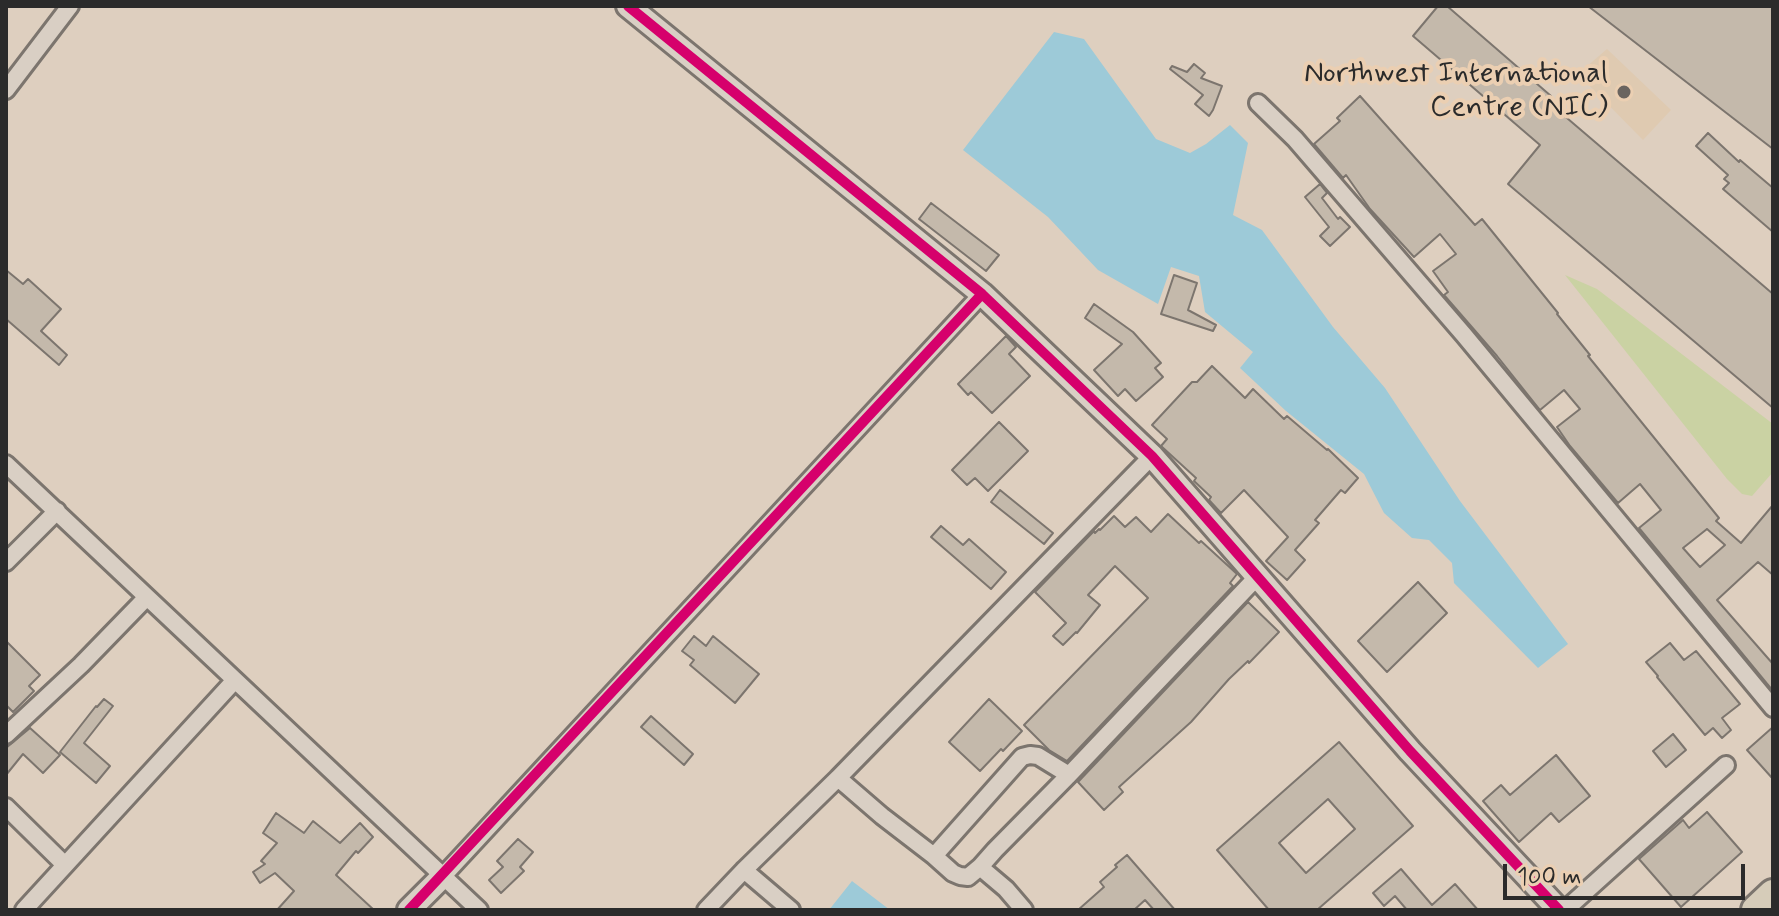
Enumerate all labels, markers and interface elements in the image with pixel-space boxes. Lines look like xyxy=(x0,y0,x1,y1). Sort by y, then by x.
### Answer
place label: Northwest International Centre (NIC) xyxy=(1304,57,1608,128)
marker: Northwest International Centre (NIC) xyxy=(1615,83,1633,101)
scale bar xyxy=(1507,848,1749,898)
text: 100 m xyxy=(1517,862,1581,893)

